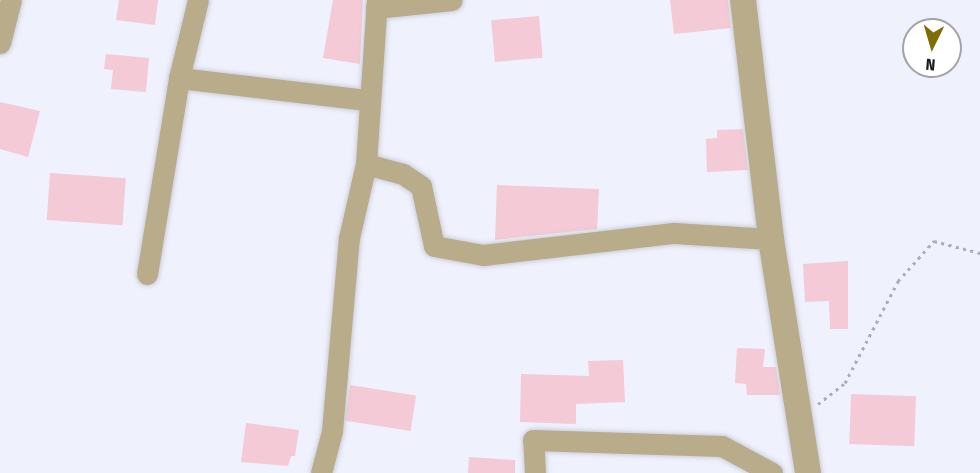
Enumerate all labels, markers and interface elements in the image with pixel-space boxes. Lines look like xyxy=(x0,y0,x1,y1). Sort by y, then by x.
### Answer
north arrow xyxy=(902,18,962,78)
text: N xyxy=(925,55,936,74)

